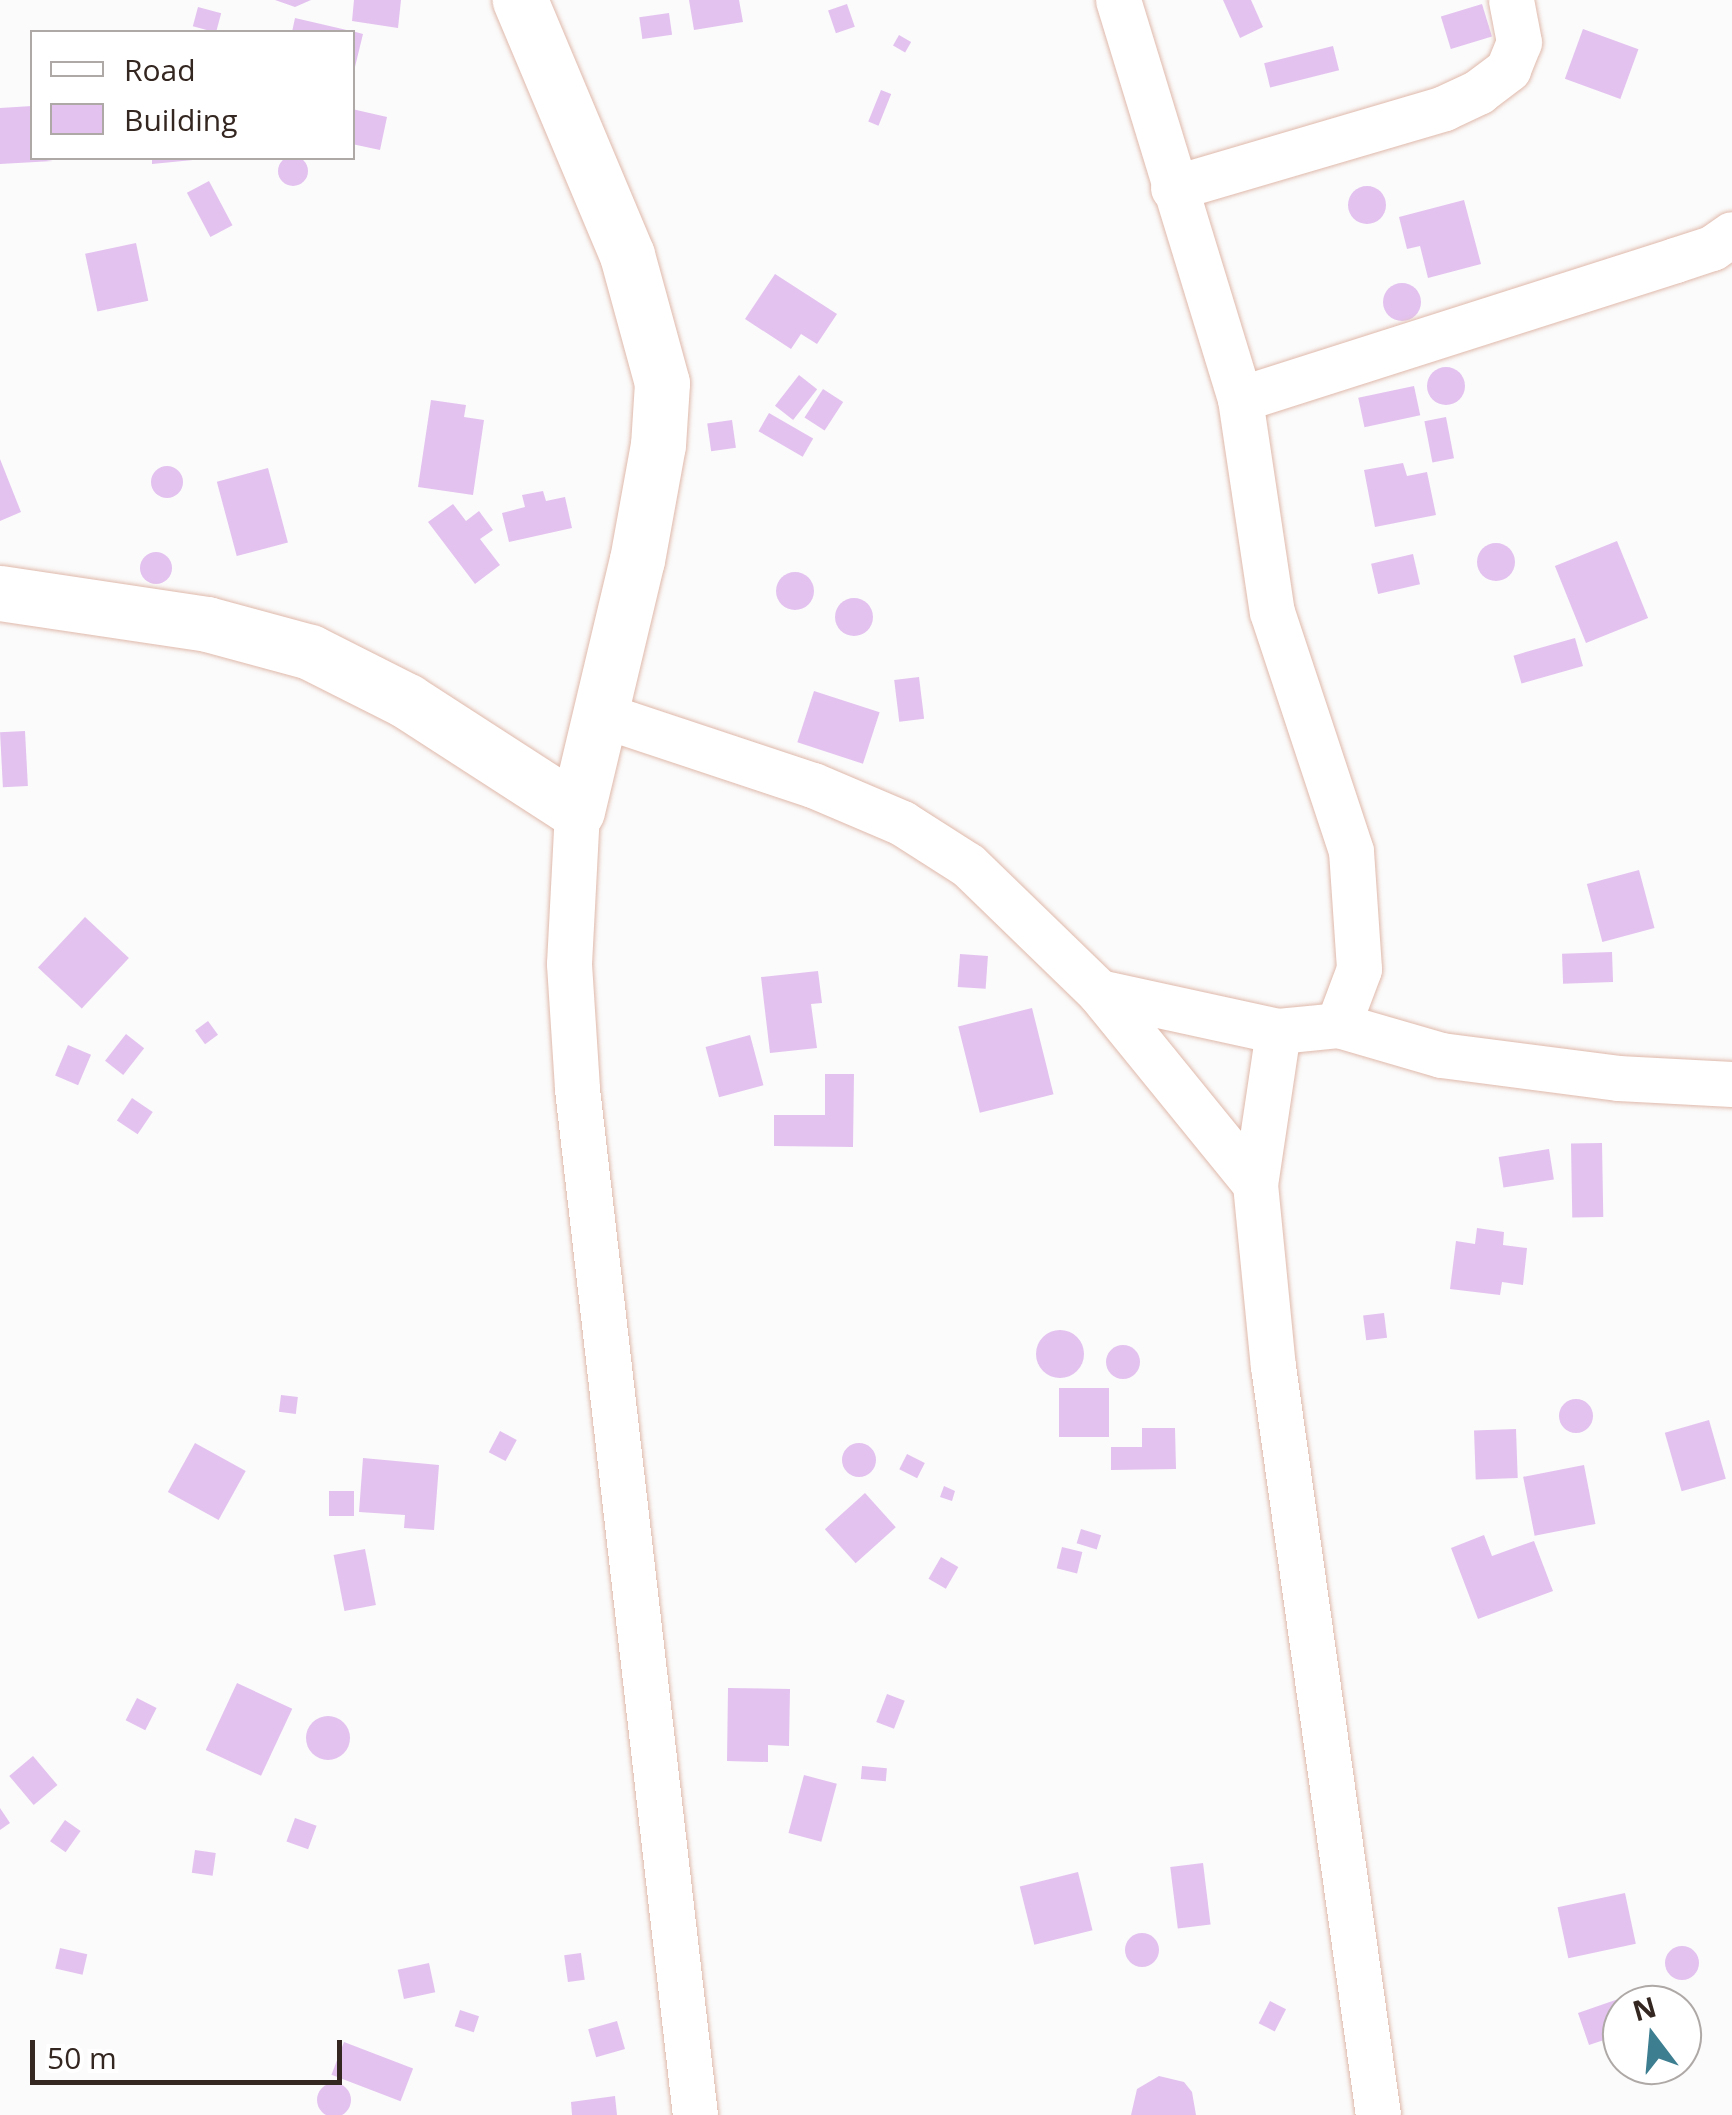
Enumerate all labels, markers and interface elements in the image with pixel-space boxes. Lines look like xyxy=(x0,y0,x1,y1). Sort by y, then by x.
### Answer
legend xyxy=(30,30,355,160)
text: Road xyxy=(124,49,196,90)
text: Building xyxy=(124,99,238,140)
north arrow xyxy=(1602,1985,1702,2085)
text: N xyxy=(1628,1987,1660,2029)
scale bar xyxy=(35,2020,348,2082)
text: 50 m xyxy=(47,2037,117,2078)

